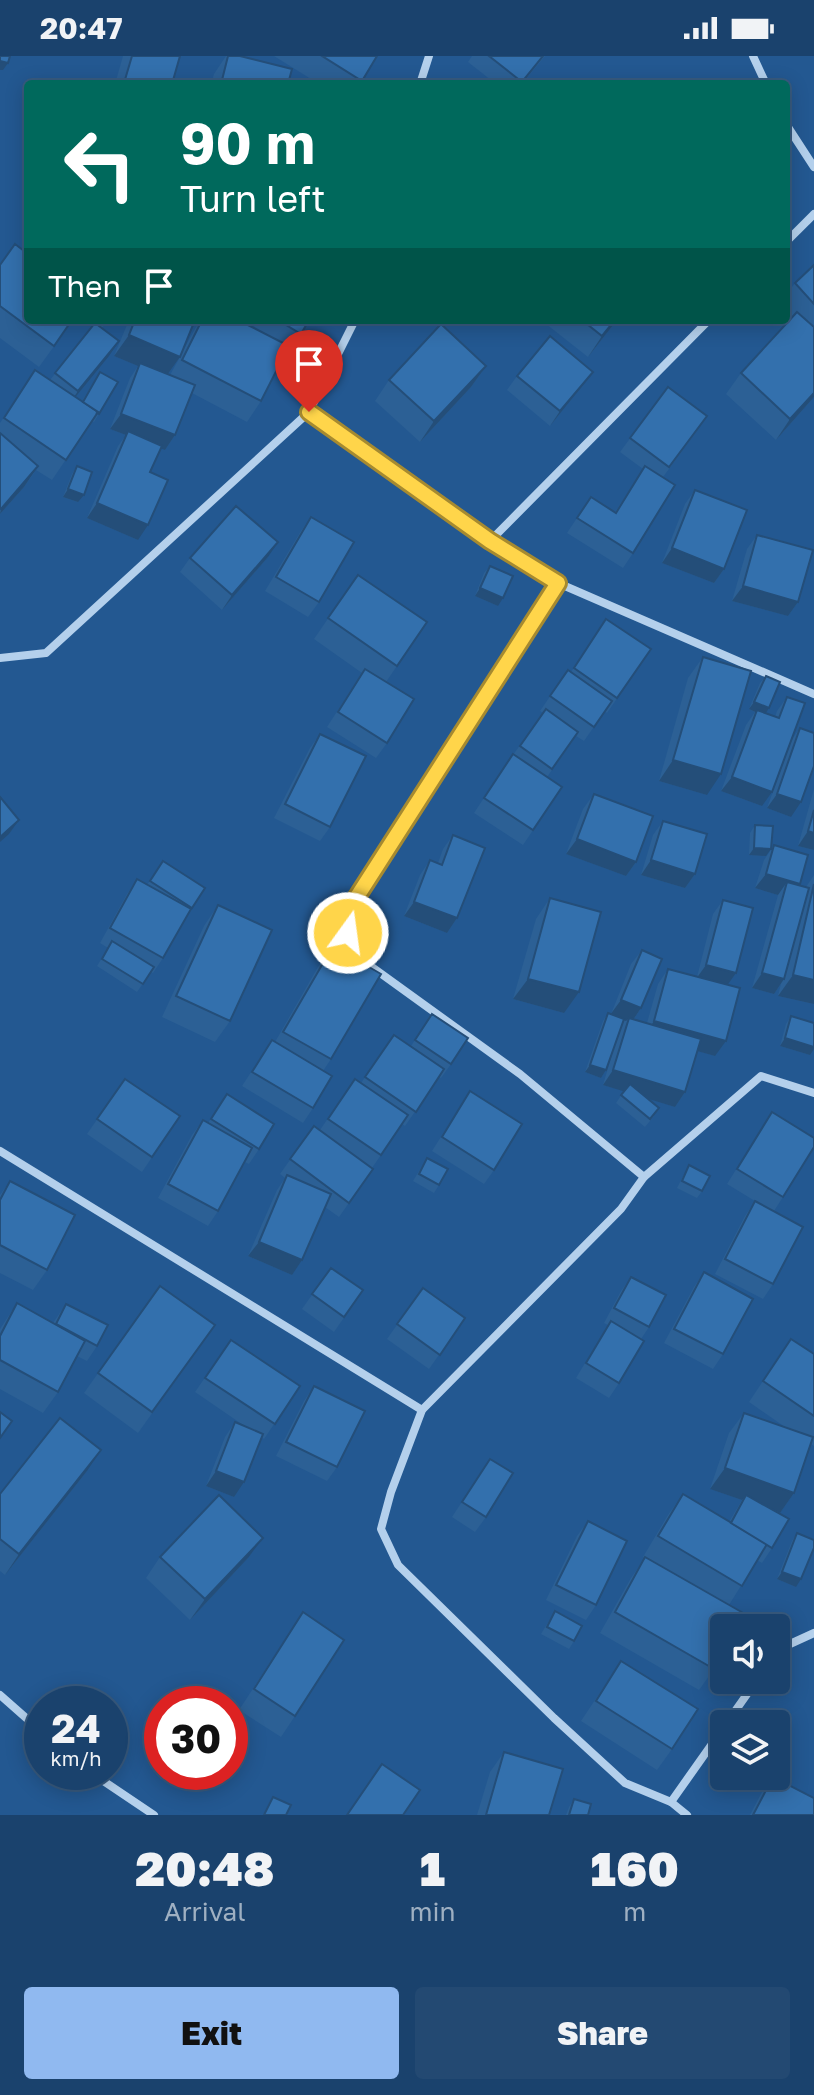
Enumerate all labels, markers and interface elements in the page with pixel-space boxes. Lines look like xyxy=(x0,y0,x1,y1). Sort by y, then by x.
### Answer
text: 20:47 xyxy=(40,10,123,46)
text: 90 m xyxy=(180,109,315,176)
icon: left xyxy=(48,112,152,216)
text: Turn left xyxy=(180,177,326,220)
icon: arrive xyxy=(137,264,181,308)
text: Then xyxy=(48,268,121,304)
pin xyxy=(275,330,343,412)
icon: arrive xyxy=(287,342,331,386)
position arrow xyxy=(306,891,390,975)
map controls xyxy=(710,1614,790,1790)
button: sound xyxy=(710,1614,790,1694)
speed limit sign: 30 xyxy=(144,1686,248,1790)
text: 24 xyxy=(51,1704,101,1752)
button: layers xyxy=(710,1710,790,1790)
text: km/h xyxy=(51,1746,101,1770)
text: 20:48 xyxy=(135,1839,274,1897)
text: 1 xyxy=(420,1839,445,1897)
text: 160 xyxy=(591,1839,679,1897)
text: Arrival xyxy=(164,1896,245,1927)
text: min xyxy=(409,1896,455,1927)
text: m xyxy=(623,1896,646,1927)
button: Exit xyxy=(24,1987,399,2079)
button: Share xyxy=(415,1987,790,2079)

